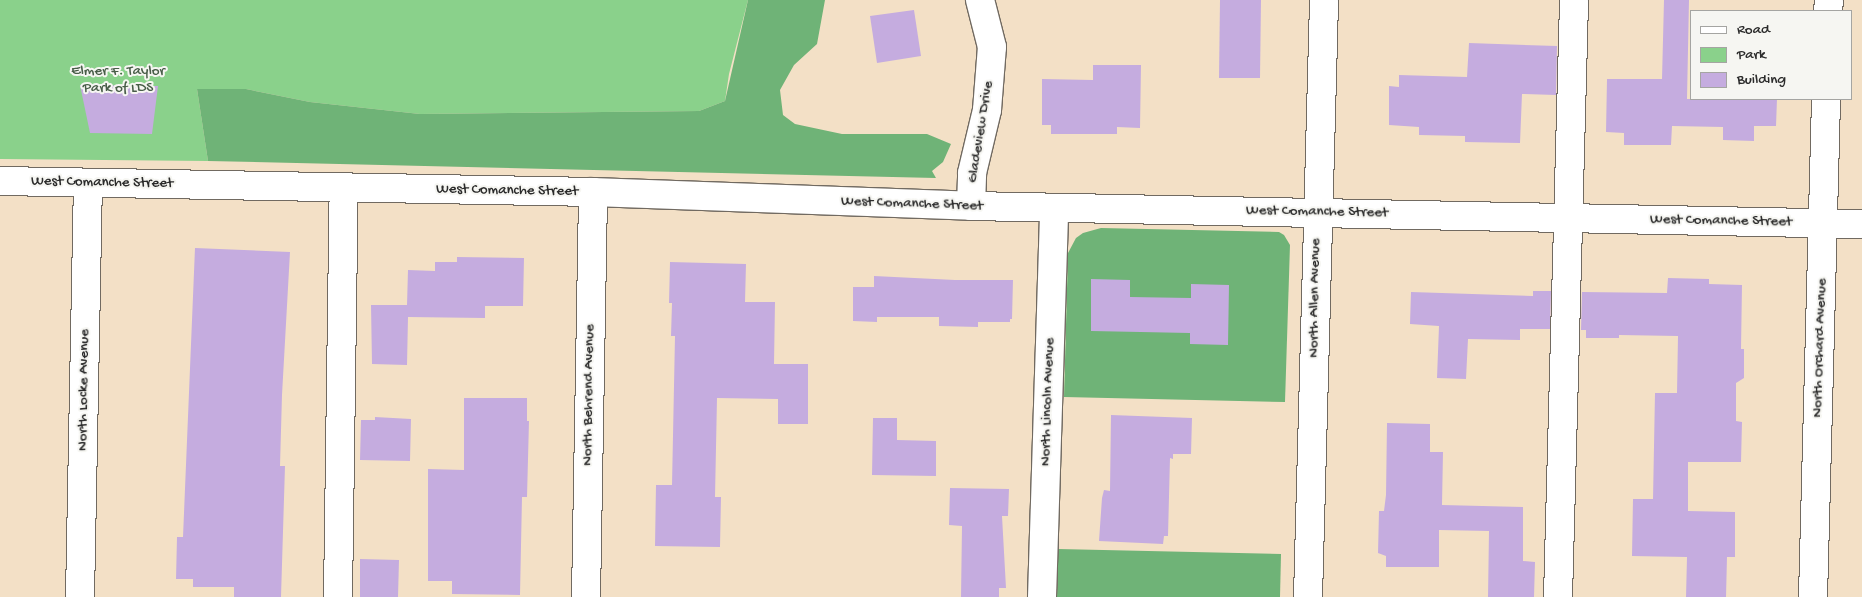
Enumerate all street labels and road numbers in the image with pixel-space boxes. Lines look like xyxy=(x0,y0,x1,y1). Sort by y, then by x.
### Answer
street label: Gladeview Drive xyxy=(964,80,998,184)
street label: West Comanche Street xyxy=(31,173,173,193)
street label: West Comanche Street xyxy=(436,181,578,201)
street label: West Comanche Street xyxy=(841,193,983,215)
street label: West Comanche Street xyxy=(1246,202,1388,222)
street label: West Comanche Street xyxy=(1650,211,1792,231)
street label: North Allen Avenue xyxy=(1305,238,1325,358)
street label: North Orchard Avenue xyxy=(1809,278,1831,418)
street label: North Behrend Avenue xyxy=(579,324,599,466)
street label: North Locke Avenue xyxy=(74,329,94,451)
street label: North Lincoln Avenue xyxy=(1037,337,1059,467)

